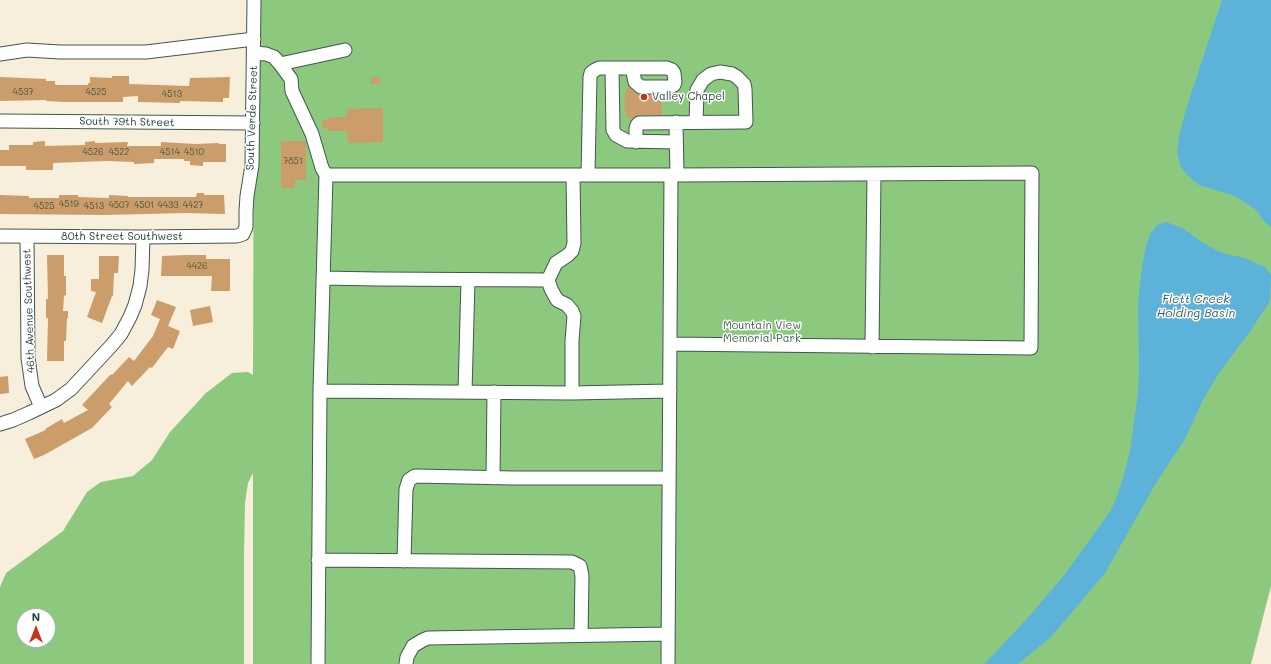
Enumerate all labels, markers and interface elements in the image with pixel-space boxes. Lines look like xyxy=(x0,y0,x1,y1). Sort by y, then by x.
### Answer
street label: South Verde Street xyxy=(244,65,260,171)
house number: 4537 xyxy=(13,87,33,97)
house number: 4525 xyxy=(86,87,106,97)
house number: 4513 xyxy=(162,89,182,99)
place label: Valley Chapel xyxy=(652,90,725,104)
marker: Valley Chapel xyxy=(639,92,649,102)
street label: South 79th Street xyxy=(79,115,175,129)
house number: 4526 xyxy=(83,147,103,157)
house number: 4522 xyxy=(109,147,129,157)
house number: 4514 xyxy=(160,147,180,157)
house number: 4510 xyxy=(184,147,204,157)
house number: 7851 xyxy=(283,156,303,166)
house number: 4519 xyxy=(59,199,79,209)
house number: 4507 xyxy=(108,200,130,210)
house number: 4501 xyxy=(134,200,154,210)
house number: 4433 xyxy=(157,200,179,210)
house number: 4427 xyxy=(183,200,203,210)
house number: 4525 xyxy=(34,201,54,211)
house number: 4513 xyxy=(84,201,104,211)
street label: 80th Street Southwest xyxy=(61,230,183,244)
street label: 46th Avenue Southwest xyxy=(20,249,38,373)
house number: 4426 xyxy=(186,261,208,271)
water label: Flett Creek Holding Basin xyxy=(1157,292,1235,320)
park label: Mountain View Memorial Park xyxy=(723,319,801,345)
north arrow xyxy=(16,608,56,648)
text: N xyxy=(32,609,40,624)

